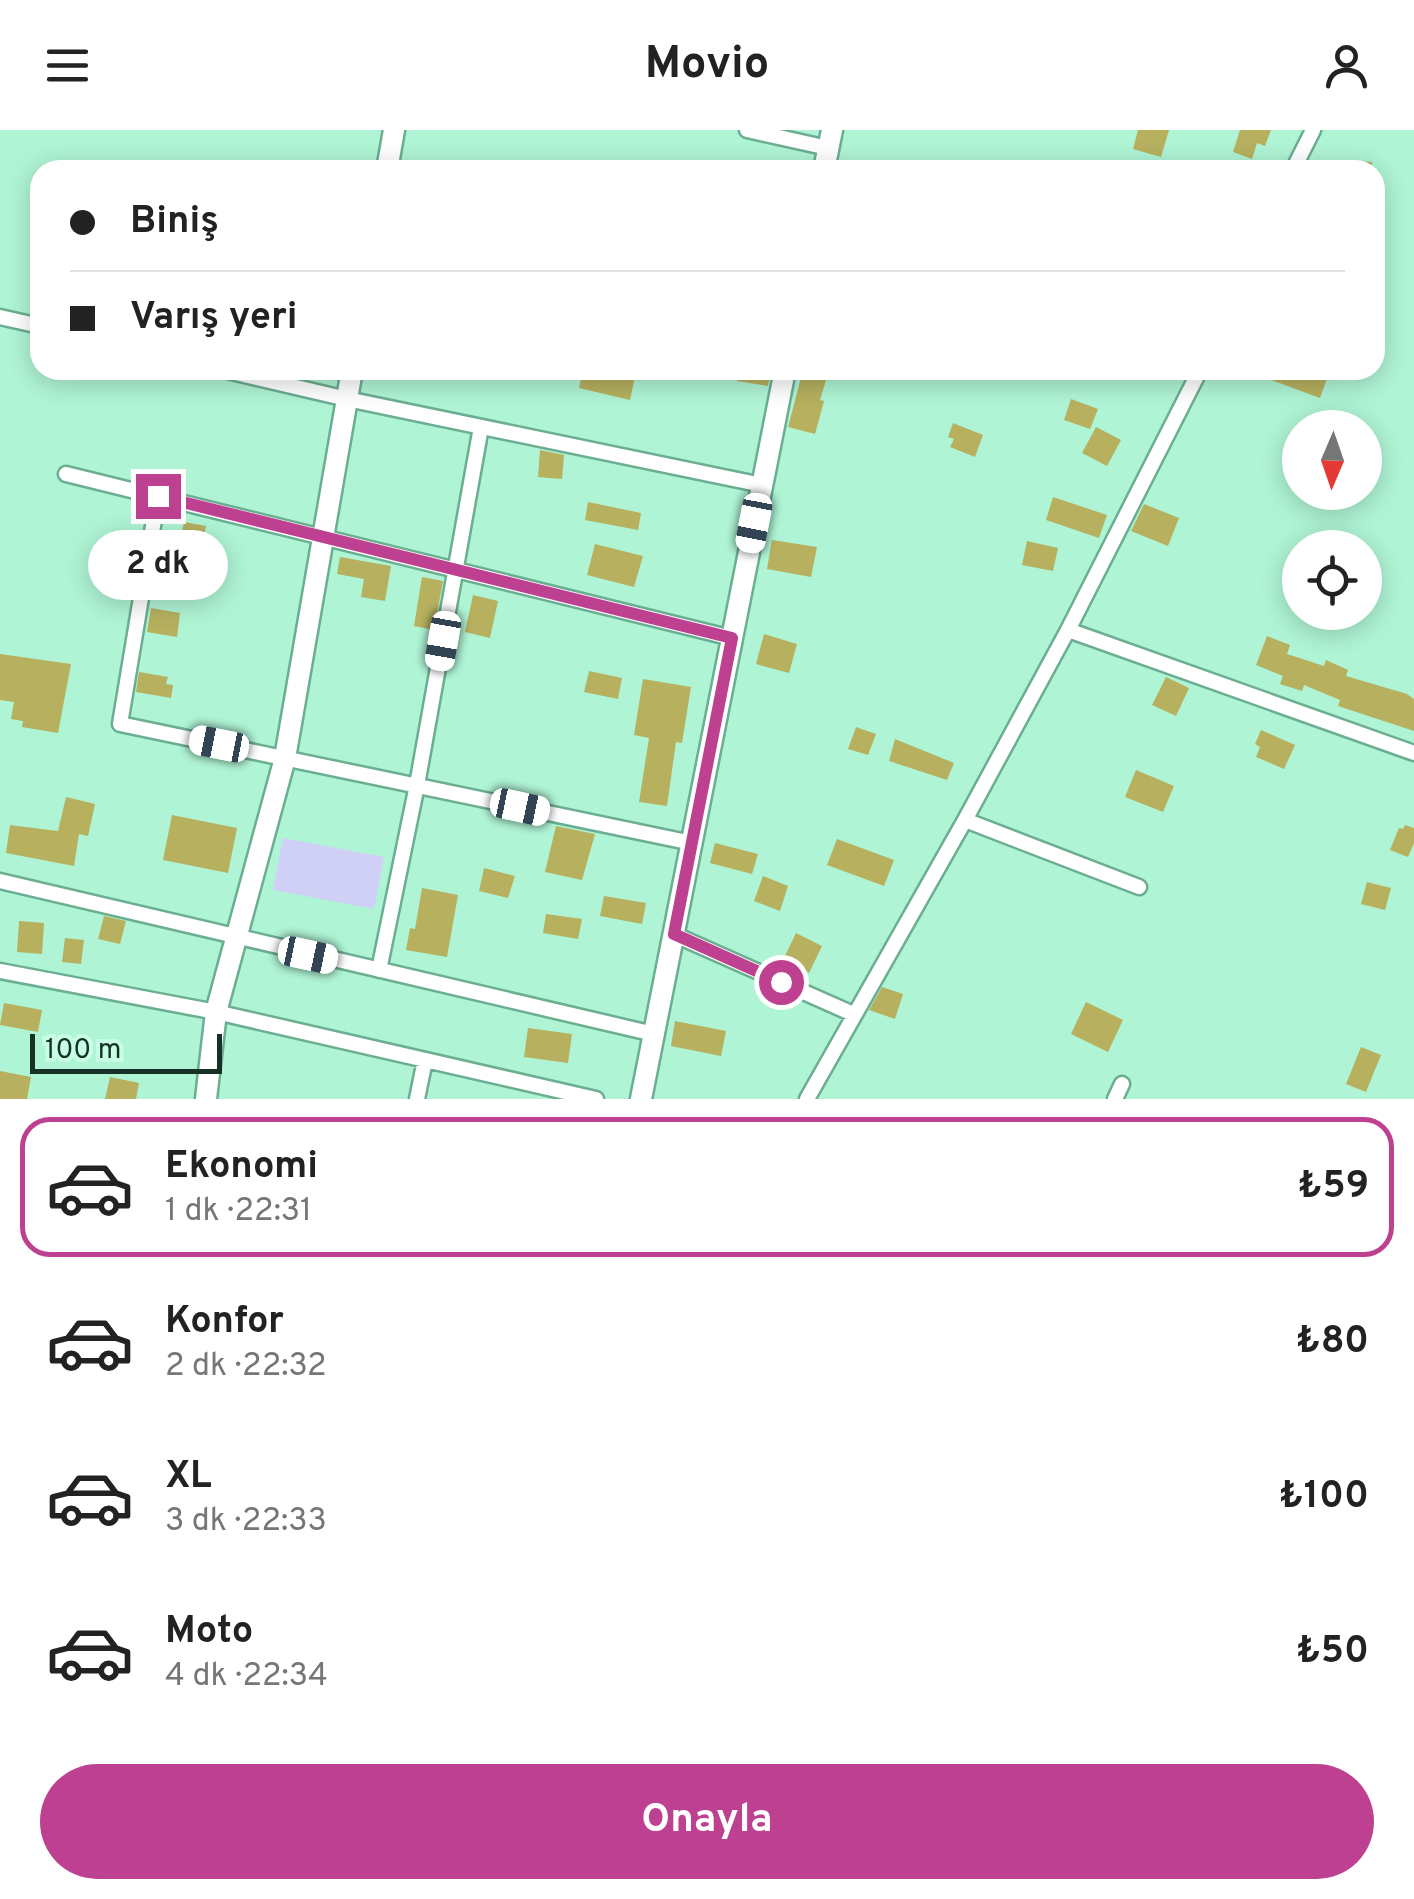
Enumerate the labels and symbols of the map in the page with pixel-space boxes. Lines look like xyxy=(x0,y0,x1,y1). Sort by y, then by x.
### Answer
north arrow xyxy=(1282,410,1382,510)
route end xyxy=(136,474,181,519)
car xyxy=(734,491,774,555)
callout: 2 dk xyxy=(88,531,228,601)
car xyxy=(423,609,463,673)
car xyxy=(187,724,251,764)
car xyxy=(488,786,552,828)
car xyxy=(276,934,340,976)
route start xyxy=(759,960,804,1005)
scale bar xyxy=(30,1029,222,1074)

